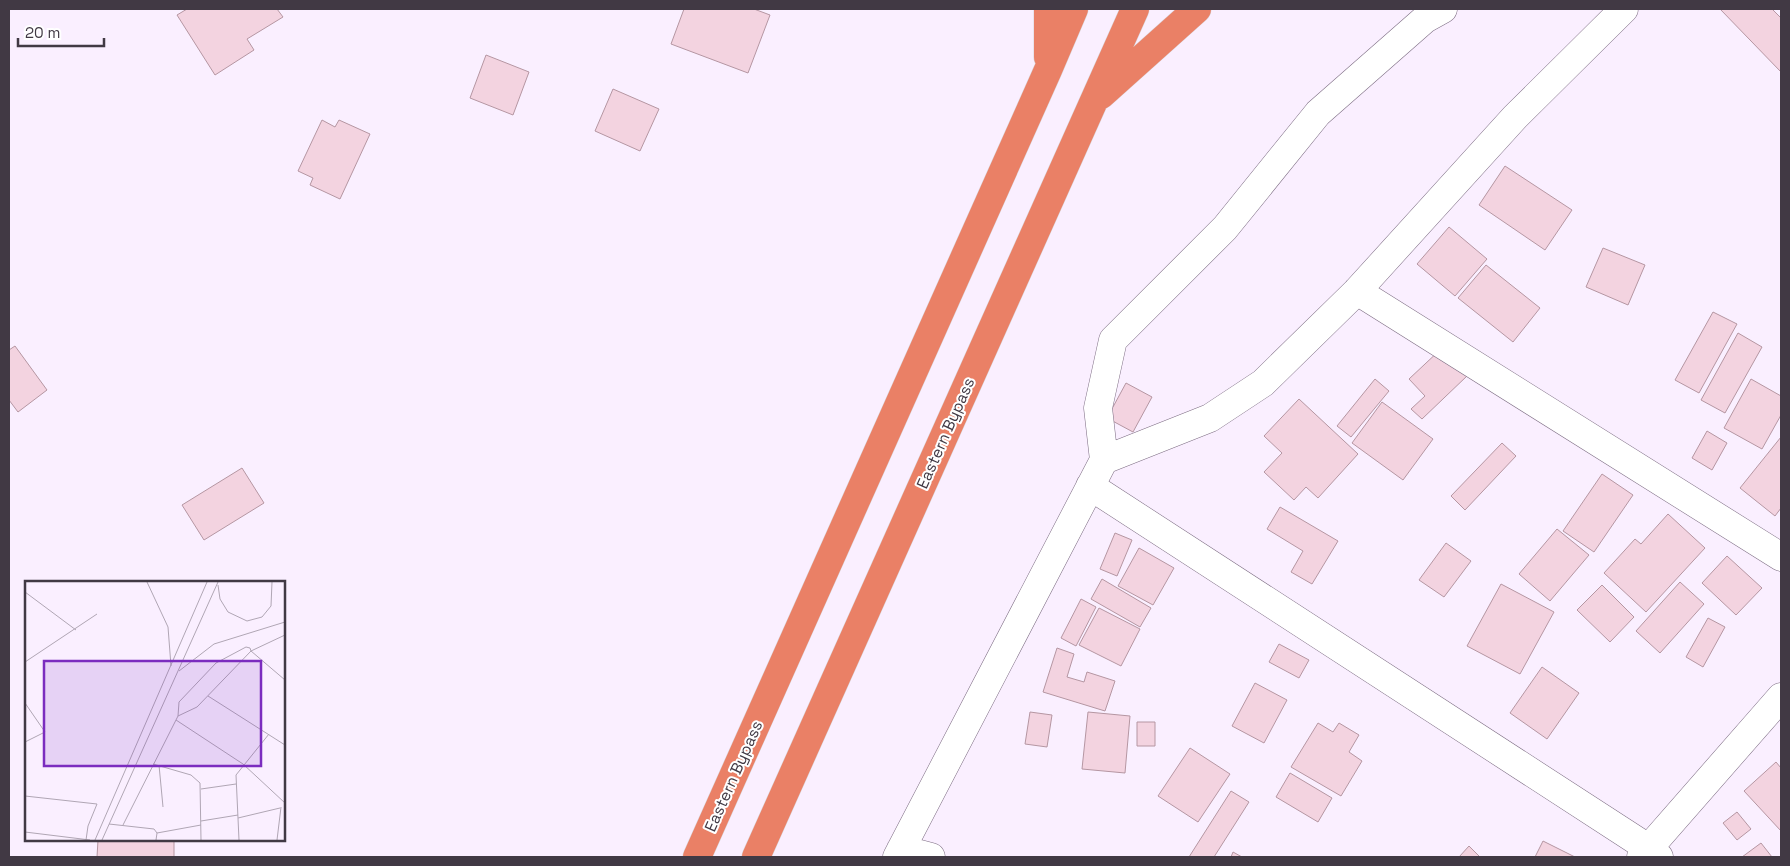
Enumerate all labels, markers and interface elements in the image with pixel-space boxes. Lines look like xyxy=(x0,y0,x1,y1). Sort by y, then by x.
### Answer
scale bar xyxy=(18,15,104,47)
text: 20 m xyxy=(25,23,60,42)
street label: Eastern Bypass xyxy=(912,374,979,492)
inset map xyxy=(25,581,285,841)
street label: Eastern Bypass xyxy=(700,717,767,835)

